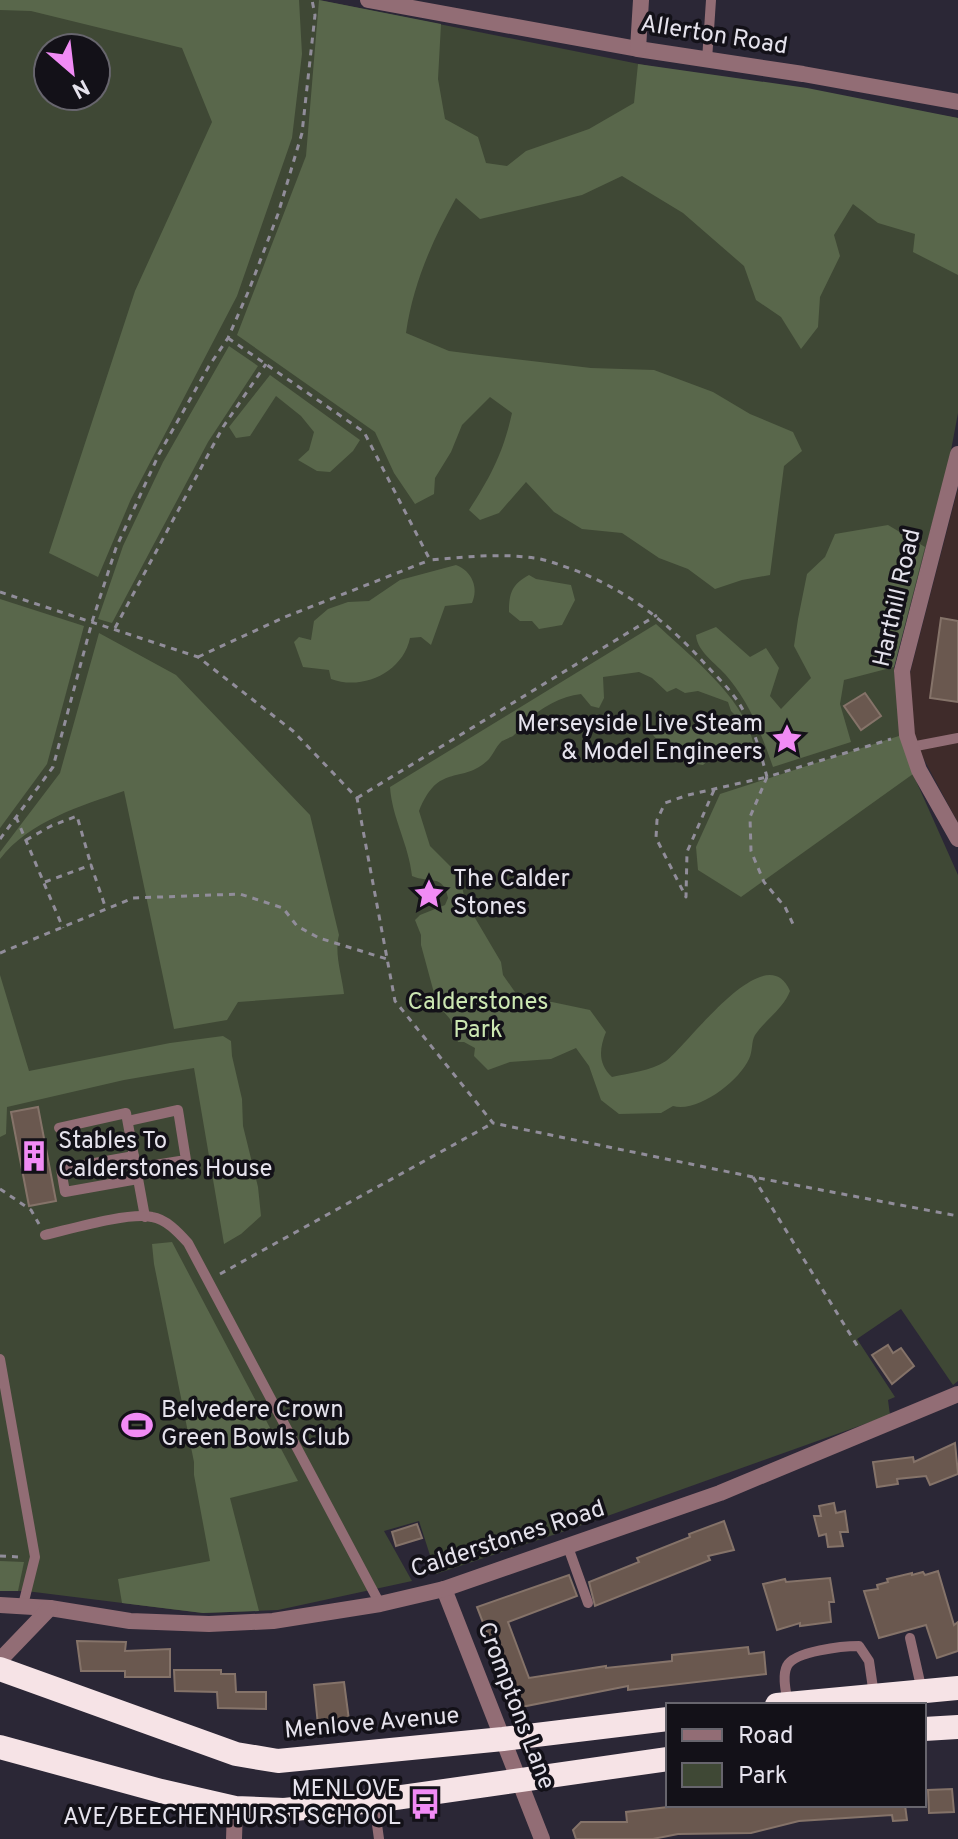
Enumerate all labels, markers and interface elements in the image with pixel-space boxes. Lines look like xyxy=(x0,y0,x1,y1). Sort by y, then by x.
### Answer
street label: Allerton Road xyxy=(638,10,790,62)
north arrow xyxy=(32,32,112,112)
text: N xyxy=(67,72,94,103)
street label: Harthill Road xyxy=(868,526,928,670)
place label: Merseyside Live Steam & Model Engineers xyxy=(517,710,763,768)
place icon: Merseyside Live Steam & Model Engineers xyxy=(770,722,804,756)
place label: The Calder Stones xyxy=(453,865,570,923)
place icon: The Calder Stones xyxy=(412,877,446,911)
park label: Calderstones Park xyxy=(407,988,549,1046)
place label: Stables To Calderstones House xyxy=(58,1127,272,1185)
building icon: Stables To Calderstones House xyxy=(17,1139,51,1173)
place label: Belvedere Crown Green Bowls Club xyxy=(161,1396,350,1454)
sports icon: Belvedere Crown Green Bowls Club xyxy=(120,1408,154,1442)
street label: Calderstones Road xyxy=(407,1494,609,1586)
street label: Cromptons Lane xyxy=(469,1618,561,1794)
street label: Menlove Avenue xyxy=(283,1701,461,1747)
legend xyxy=(666,1703,926,1807)
text: Road xyxy=(738,1722,794,1752)
text: Park xyxy=(738,1762,788,1792)
place label: MENLOVE AVE/BEECHENHURST SCHOOL xyxy=(63,1775,401,1833)
bus stop icon: MENLOVE AVE/BEECHENHURST SCHOOL xyxy=(408,1787,442,1821)

